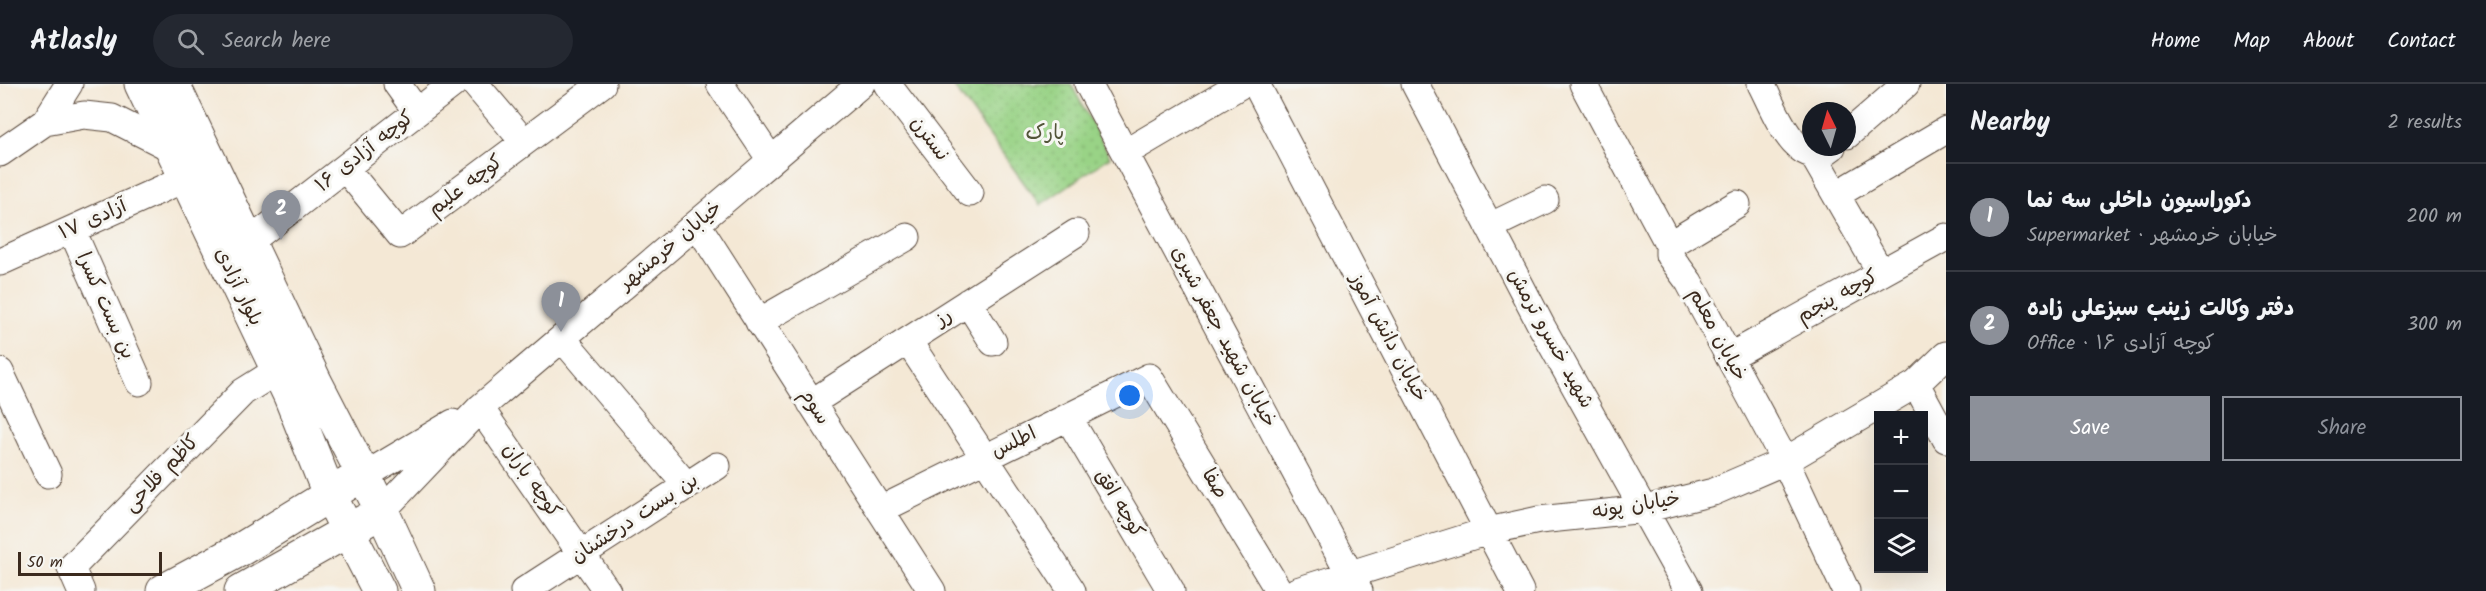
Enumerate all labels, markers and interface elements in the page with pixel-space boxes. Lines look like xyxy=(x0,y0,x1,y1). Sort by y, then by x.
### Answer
search box xyxy=(153,14,573,68)
text: Atlasly xyxy=(30,19,117,64)
text: Search here xyxy=(222,24,331,59)
icon: search xyxy=(174,25,207,58)
text: Home xyxy=(2151,25,2200,58)
text: Map xyxy=(2233,25,2270,58)
text: About xyxy=(2303,25,2354,58)
text: Contact xyxy=(2387,25,2456,58)
north arrow xyxy=(1802,102,1856,156)
text: Nearby xyxy=(1970,102,2050,144)
street label: کوچه آزادی ۱۶ xyxy=(308,103,422,201)
text: 2 results xyxy=(2387,107,2462,139)
street label: نسترن xyxy=(901,110,957,168)
park label: پارک xyxy=(1026,118,1064,150)
street label: کوچه علیم xyxy=(422,147,510,225)
text: دکوراسیون داخلی سه نما xyxy=(2027,184,2252,219)
street label: آزادی ۱۷ xyxy=(54,190,133,249)
pin: 2 xyxy=(262,190,300,240)
street label: خیابان خرمشهر xyxy=(611,193,730,300)
text: 1 xyxy=(1986,201,1993,233)
text: 200 m xyxy=(2406,201,2462,233)
text: Supermarket · خیابان خرمشهر xyxy=(2027,220,2278,252)
street label: خیابان شهید جعفر شیری xyxy=(1161,240,1285,434)
street label: بلوار آزادی xyxy=(205,242,271,332)
street label: بن بست کسرا xyxy=(67,247,143,365)
street label: کوچه پنجم xyxy=(1791,261,1885,333)
street label: شهید خسرو ترمش xyxy=(1498,263,1602,415)
street label: خیابان دانش آموز xyxy=(1340,266,1436,408)
pin: 1 xyxy=(542,282,580,332)
street label: خیابان معلم xyxy=(1679,283,1755,387)
text: دفتر وکالت زینب سبزعلی زاده xyxy=(2027,292,2294,327)
street label: رز xyxy=(927,300,959,337)
text: 2 xyxy=(1984,309,1995,341)
text: 300 m xyxy=(2407,309,2462,341)
text: Office · کوچه آزادی ۱۶ xyxy=(2027,328,2215,360)
your location xyxy=(1115,381,1144,410)
street label: سوم xyxy=(790,382,838,432)
button: Save xyxy=(1970,396,2210,461)
button: Share xyxy=(2222,396,2462,461)
map controls xyxy=(1874,411,1928,573)
button: + xyxy=(1874,411,1928,465)
street label: اطلس xyxy=(986,418,1042,468)
street label: کاظم فلاحی xyxy=(116,428,208,520)
street label: کوچه باران xyxy=(493,437,569,525)
street label: صفا xyxy=(1192,462,1236,506)
street label: کوچه افق xyxy=(1086,463,1152,545)
button: − xyxy=(1874,465,1928,519)
street label: بن بست درخشنان xyxy=(565,466,705,572)
street label: خیابان پونه xyxy=(1589,483,1683,529)
button: layers xyxy=(1874,519,1928,573)
scale bar xyxy=(18,549,162,576)
text: 50 m xyxy=(27,550,63,575)

